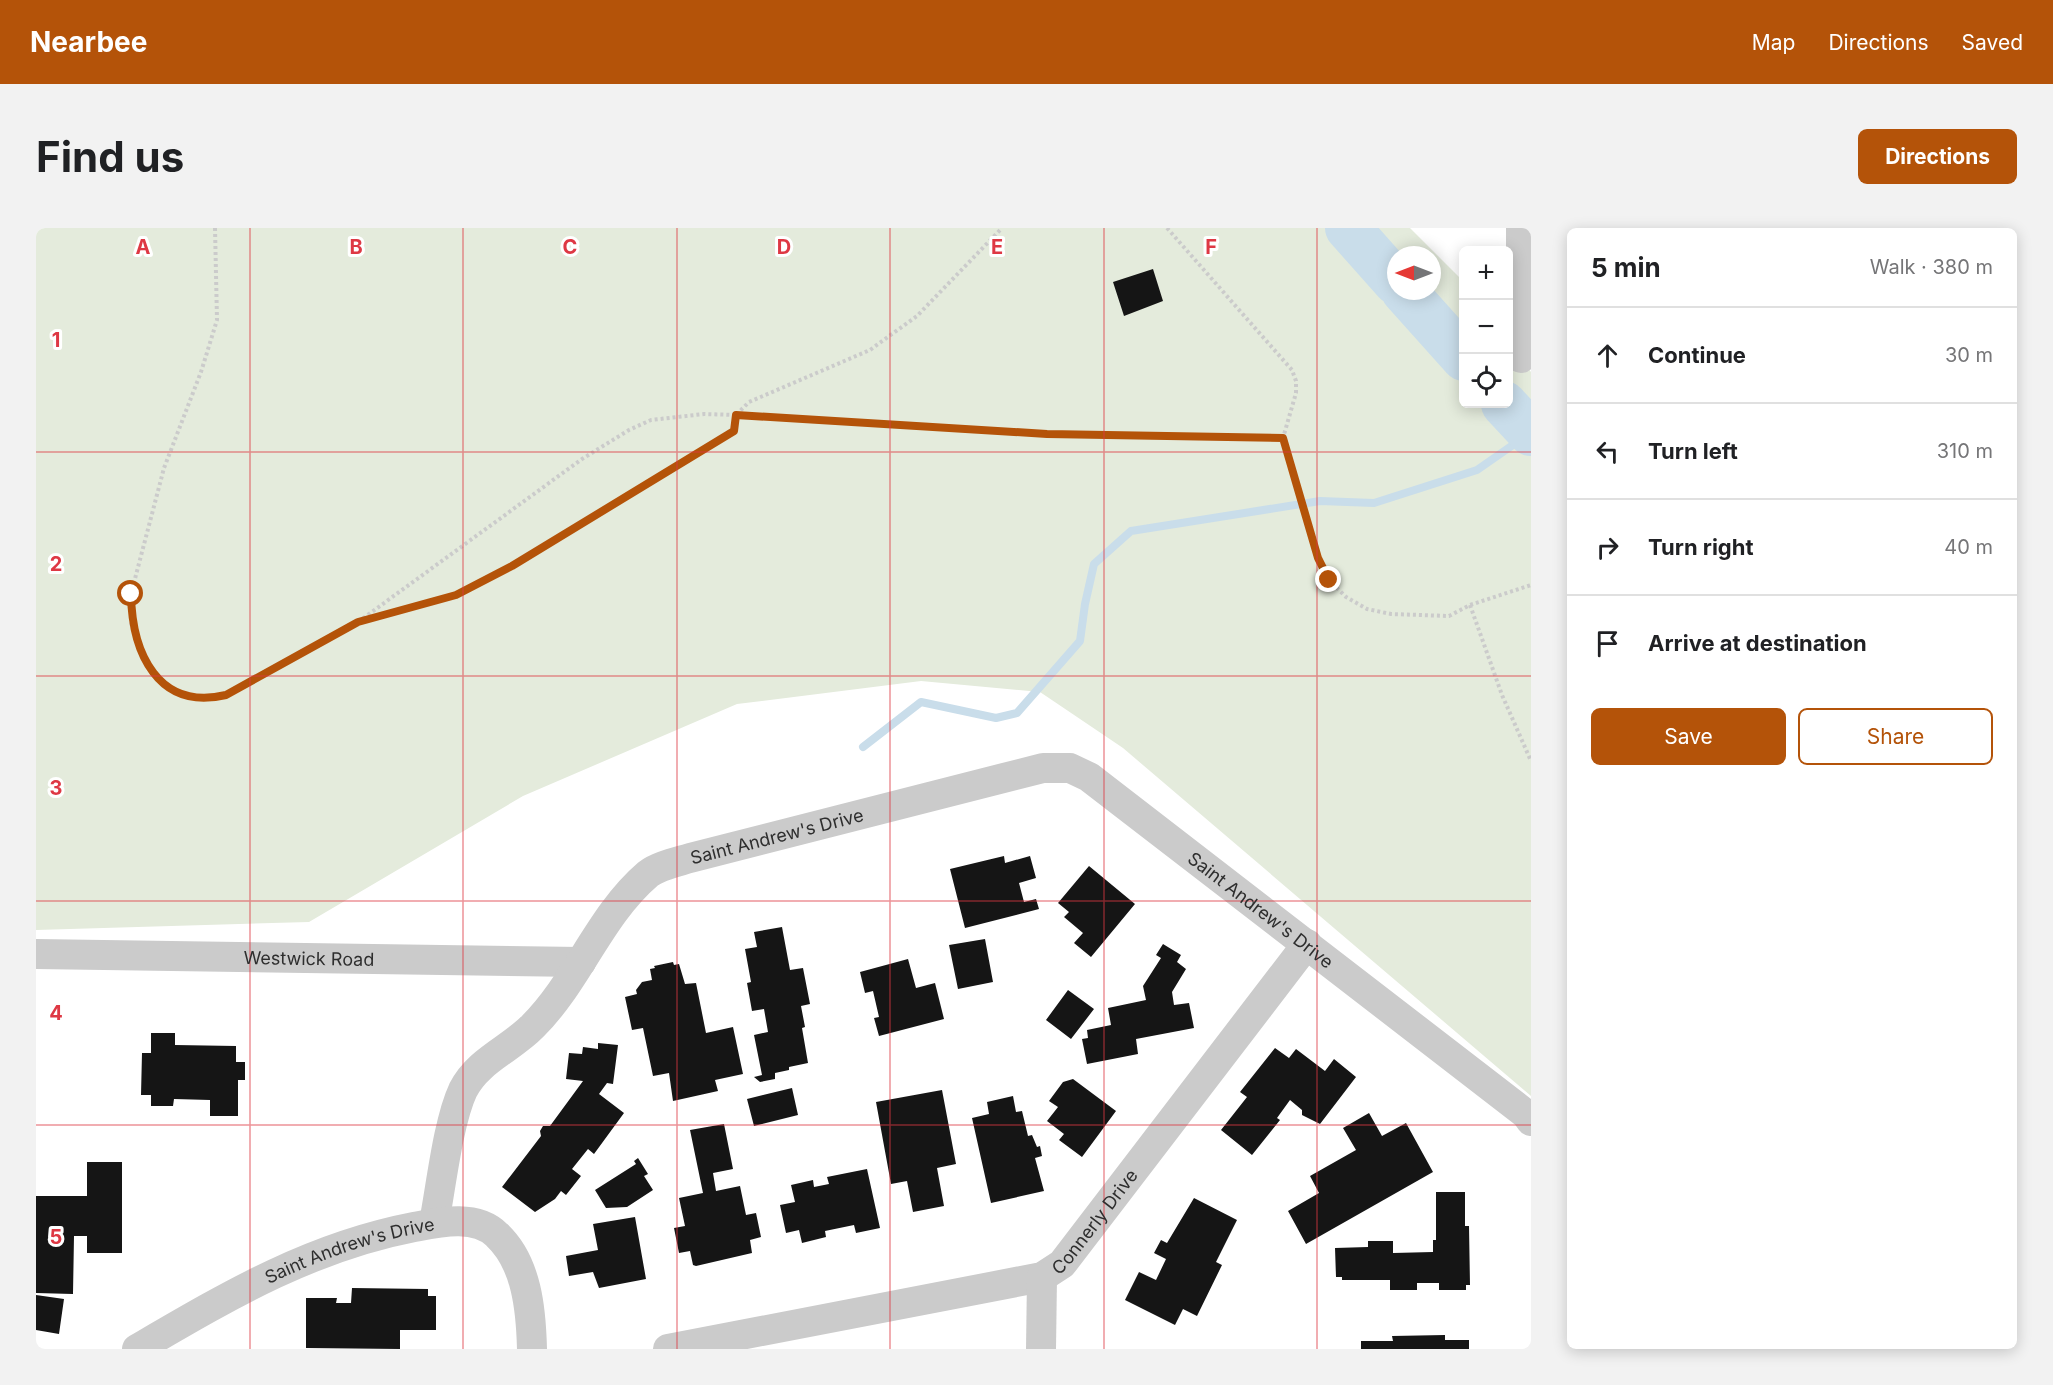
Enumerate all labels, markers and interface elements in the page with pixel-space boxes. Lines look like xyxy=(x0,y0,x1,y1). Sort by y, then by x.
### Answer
text: Nearbee xyxy=(30,25,147,59)
text: Map xyxy=(1752,30,1795,55)
text: Directions xyxy=(1828,30,1929,55)
text: Saved xyxy=(1962,30,2023,55)
button: Directions xyxy=(1858,129,2017,184)
text: Find us xyxy=(36,131,184,182)
text: A xyxy=(136,235,151,259)
text: B xyxy=(349,235,363,259)
text: C xyxy=(563,235,577,259)
text: D xyxy=(777,235,791,259)
text: E xyxy=(991,235,1003,259)
text: F xyxy=(1205,235,1217,259)
north arrow xyxy=(1387,246,1441,300)
map controls xyxy=(1459,246,1513,408)
button: + xyxy=(1459,246,1513,300)
text: 5 min xyxy=(1591,252,1661,283)
text: Walk · 380 m xyxy=(1870,255,1993,279)
button: − xyxy=(1459,300,1513,354)
text: 1 xyxy=(52,328,60,352)
icon: ahead xyxy=(1591,339,1624,372)
text: Continue xyxy=(1648,342,1746,368)
text: 30 m xyxy=(1945,343,1993,367)
button: locate xyxy=(1459,354,1513,408)
icon: left xyxy=(1591,435,1624,468)
text: Turn left xyxy=(1648,438,1738,464)
text: 310 m xyxy=(1937,439,1993,463)
icon: right xyxy=(1591,531,1624,564)
text: Turn right xyxy=(1648,534,1754,560)
text: 40 m xyxy=(1944,535,1993,559)
text: 2 xyxy=(50,552,62,576)
route end xyxy=(1315,566,1341,592)
route start xyxy=(117,580,143,606)
icon: arrive xyxy=(1591,627,1624,660)
text: Arrive at destination xyxy=(1648,630,1867,656)
button: Save xyxy=(1591,708,1786,765)
button: Share xyxy=(1798,708,1993,765)
text: 3 xyxy=(50,776,62,800)
street label: Saint Andrew's Drive xyxy=(688,804,865,868)
street label: Saint Andrew's Drive xyxy=(1184,847,1338,972)
street label: Westwick Road xyxy=(243,947,375,969)
text: 4 xyxy=(49,1001,63,1025)
street label: Connerly Drive xyxy=(1048,1165,1141,1278)
street label: Saint Andrew's Drive xyxy=(261,1213,436,1287)
text: 5 xyxy=(50,1225,62,1249)

